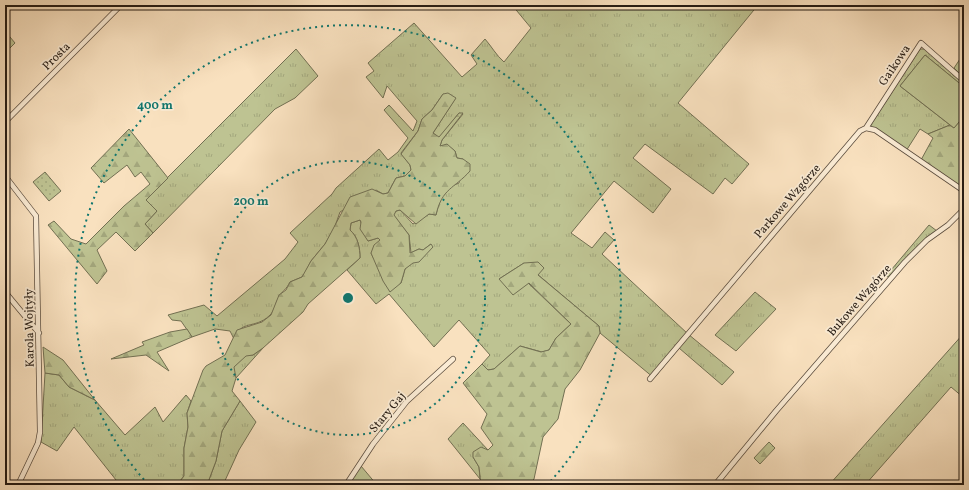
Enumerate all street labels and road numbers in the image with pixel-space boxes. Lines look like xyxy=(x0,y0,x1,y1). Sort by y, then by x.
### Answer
street label: Prosta xyxy=(39,39,74,74)
street label: Gaikowa xyxy=(875,42,914,89)
street label: Parkowe Wzgórze xyxy=(751,161,825,242)
street label: Bukowe Wzgórze xyxy=(824,261,896,340)
street label: Karola Wojtyły xyxy=(21,288,39,367)
street label: Stary Gaj xyxy=(366,389,409,436)

